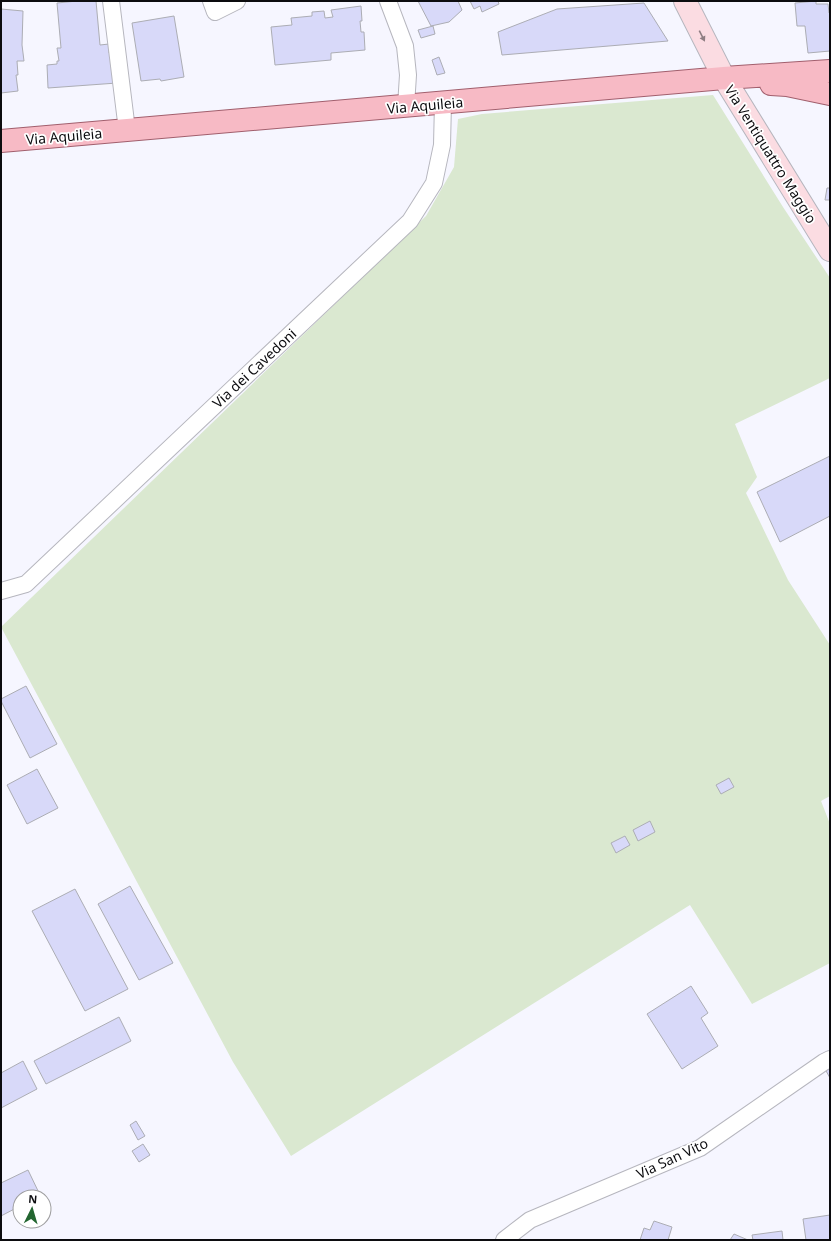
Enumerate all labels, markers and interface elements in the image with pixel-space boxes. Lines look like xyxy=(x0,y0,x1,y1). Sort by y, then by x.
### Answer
one-way arrow xyxy=(699,30,706,42)
street label: Via Ventiquattro Maggio xyxy=(721,81,821,227)
street label: Via Aquileia xyxy=(386,92,464,118)
street label: Via Aquileia xyxy=(25,123,103,149)
street label: Via dei Cavedoni xyxy=(208,324,300,412)
street label: Via San Vito xyxy=(633,1133,711,1183)
north arrow xyxy=(12,1189,52,1229)
text: N xyxy=(28,1191,38,1206)

